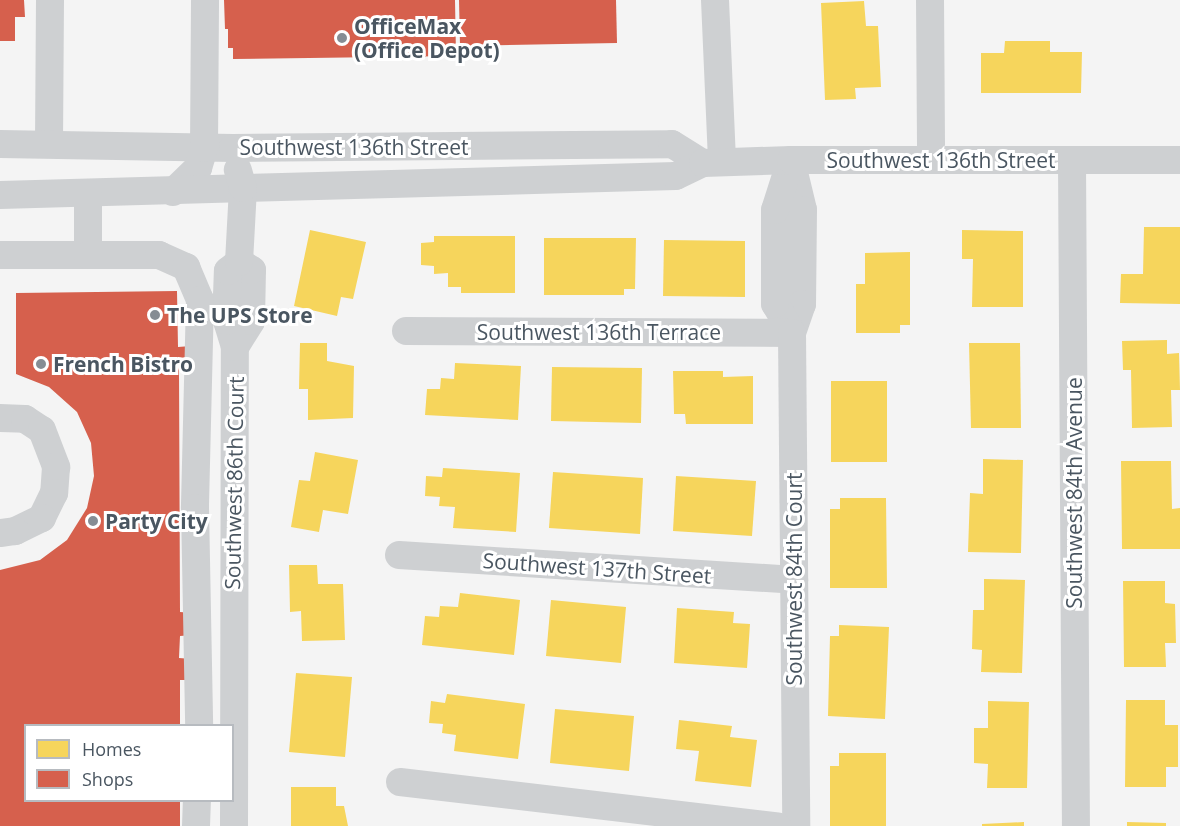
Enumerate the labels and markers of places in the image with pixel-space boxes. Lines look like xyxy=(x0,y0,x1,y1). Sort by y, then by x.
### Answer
place label: OfficeMax (Office Depot) xyxy=(354,13,500,63)
marker: OfficeMax (Office Depot) xyxy=(335,31,349,45)
place label: The UPS Store xyxy=(167,302,313,328)
marker: The UPS Store xyxy=(148,308,162,322)
place label: French Bistro xyxy=(53,351,193,377)
marker: French Bistro xyxy=(34,357,48,371)
place label: Party City xyxy=(105,508,208,534)
marker: Party City xyxy=(86,514,100,528)

